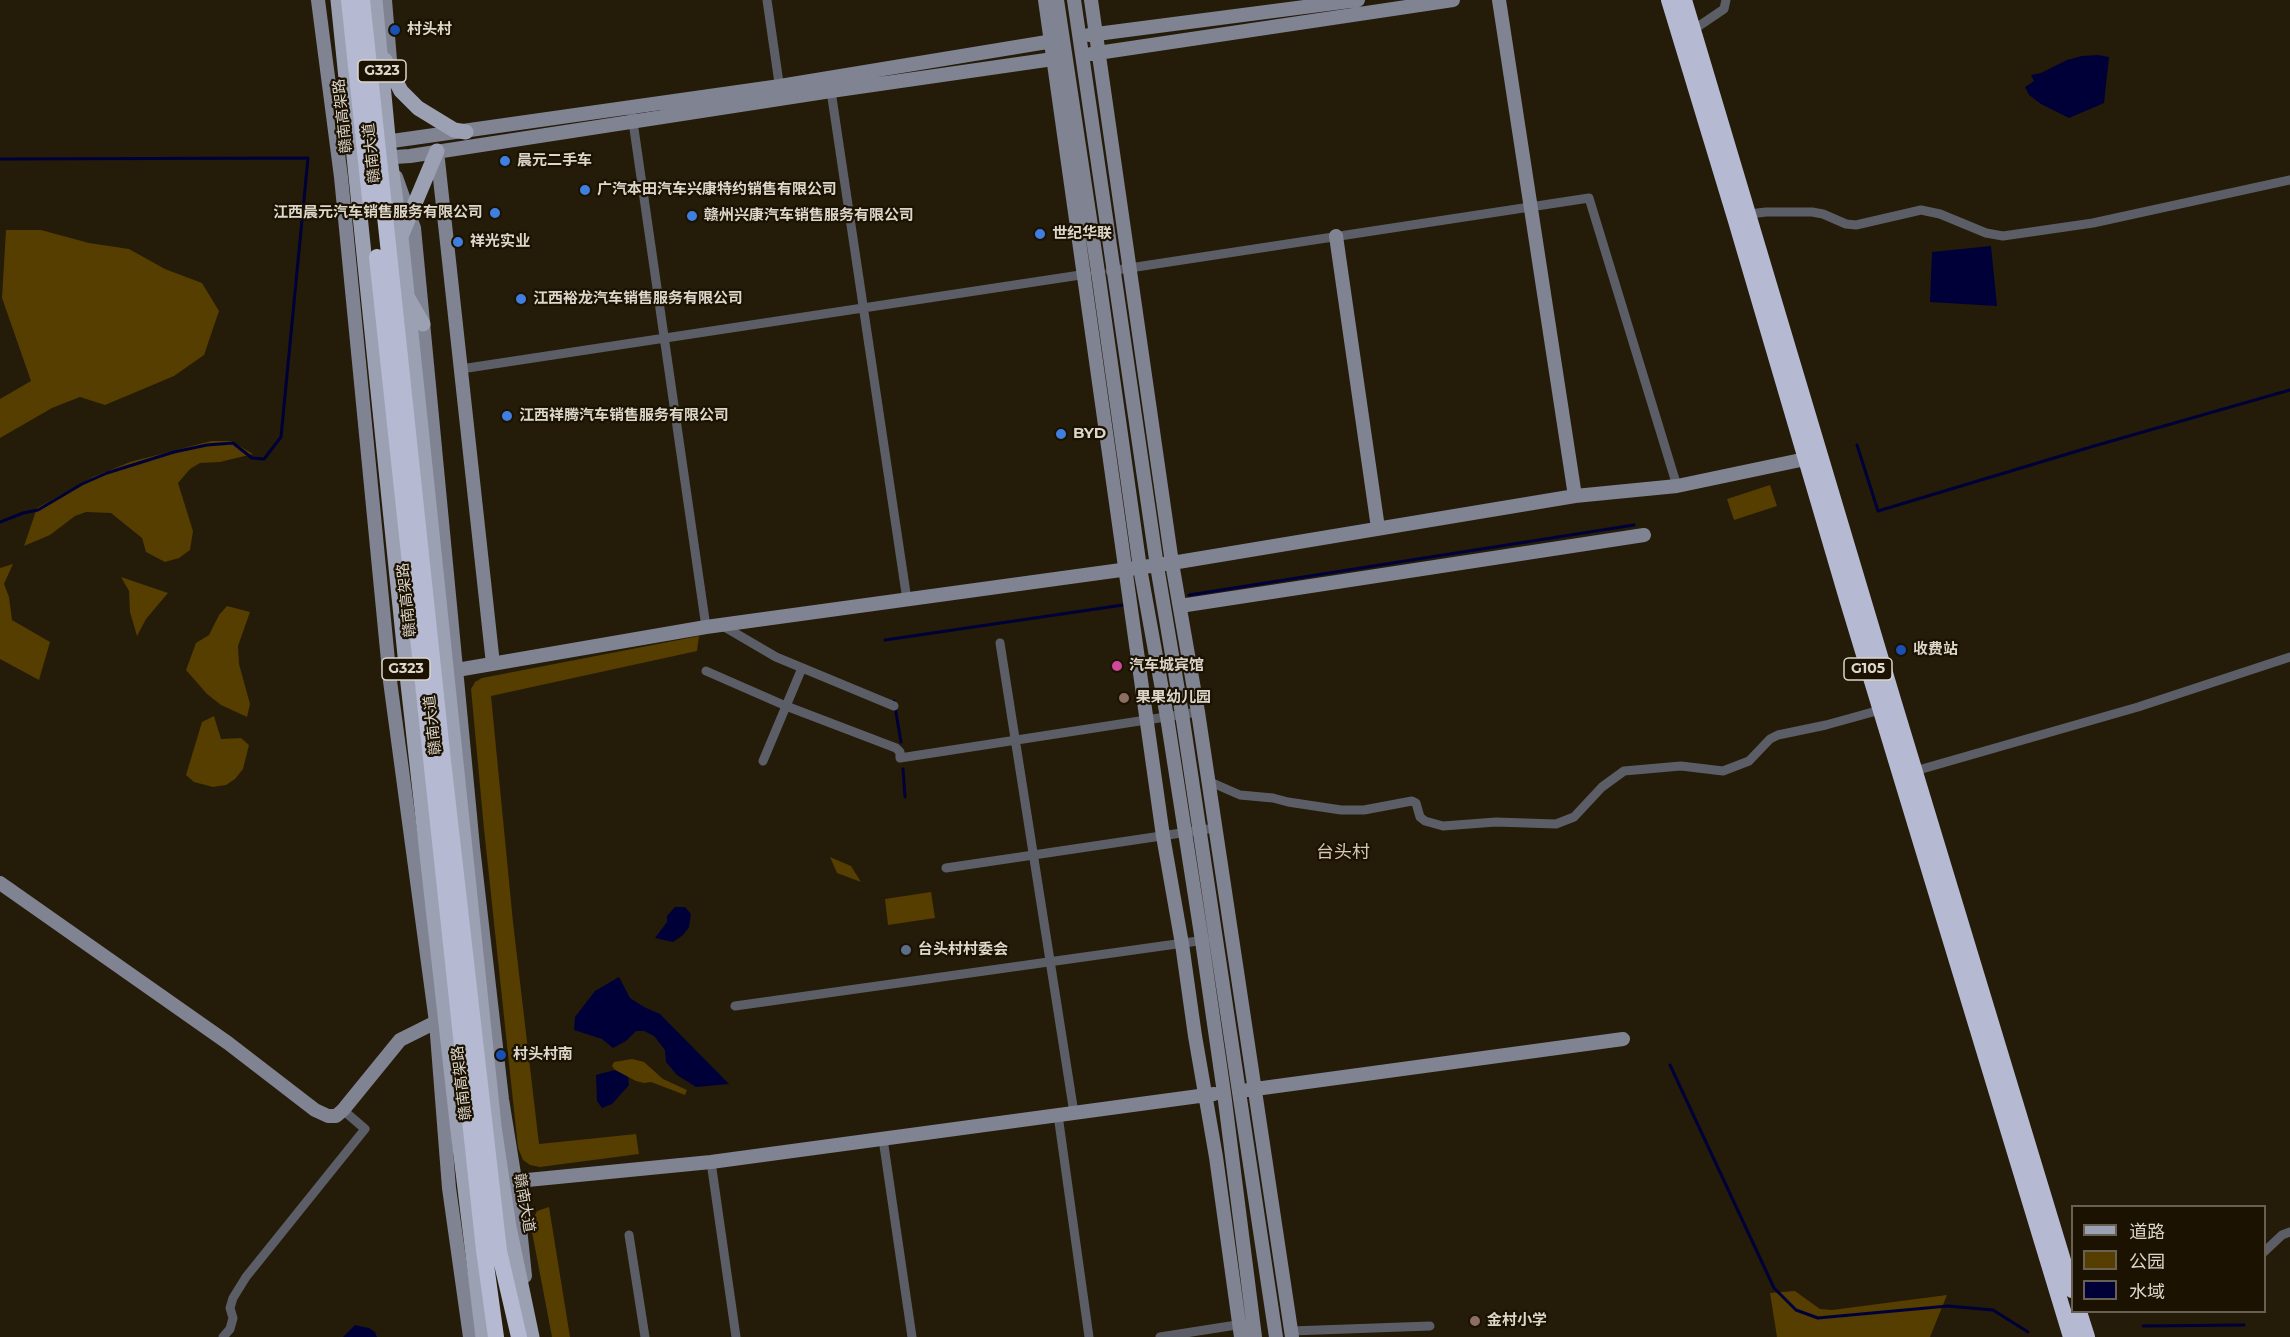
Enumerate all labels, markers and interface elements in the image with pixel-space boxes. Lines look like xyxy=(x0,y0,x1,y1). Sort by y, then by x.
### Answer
place label: 村头村 xyxy=(407,21,452,39)
marker: 村头村 xyxy=(388,23,402,37)
road number: G323 xyxy=(358,60,406,82)
street label: 赣南高架路 xyxy=(330,78,356,154)
street label: 赣南大道 xyxy=(360,122,384,184)
place label: 晨元二手车 xyxy=(517,152,592,170)
marker: 晨元二手车 xyxy=(498,154,512,168)
place label: 广汽本田汽车兴康特约销售有限公司 xyxy=(597,181,837,199)
marker: 广汽本田汽车兴康特约销售有限公司 xyxy=(578,183,592,197)
place label: 江西晨元汽车销售服务有限公司 xyxy=(273,204,483,222)
marker: 江西晨元汽车销售服务有限公司 xyxy=(488,206,502,220)
place label: 赣州兴康汽车销售服务有限公司 xyxy=(704,207,914,225)
marker: 赣州兴康汽车销售服务有限公司 xyxy=(685,209,699,223)
place label: 世纪华联 xyxy=(1052,225,1112,243)
marker: 世纪华联 xyxy=(1033,227,1047,241)
place label: 祥光实业 xyxy=(470,233,530,251)
marker: 祥光实业 xyxy=(451,235,465,249)
place label: 江西裕龙汽车销售服务有限公司 xyxy=(533,290,743,308)
marker: 江西裕龙汽车销售服务有限公司 xyxy=(514,292,528,306)
place label: 江西祥腾汽车销售服务有限公司 xyxy=(519,407,729,425)
marker: 江西祥腾汽车销售服务有限公司 xyxy=(500,409,514,423)
place label: BYD xyxy=(1073,425,1106,443)
marker: BYD xyxy=(1054,427,1068,441)
street label: 赣南高架路 xyxy=(394,562,420,638)
place label: 收费站 xyxy=(1913,641,1958,659)
marker: 收费站 xyxy=(1894,643,1908,657)
place label: 汽车城宾馆 xyxy=(1129,657,1204,675)
road number: G323 xyxy=(382,658,430,680)
road number: G105 xyxy=(1844,658,1892,680)
marker: 汽车城宾馆 xyxy=(1110,659,1124,673)
place label: 果果幼儿园 xyxy=(1136,689,1211,707)
marker: 果果幼儿园 xyxy=(1117,691,1131,705)
street label: 赣南大道 xyxy=(421,694,445,756)
district label: 台头村 xyxy=(1316,842,1370,864)
place label: 台头村村委会 xyxy=(918,941,1008,959)
marker: 台头村村委会 xyxy=(899,943,913,957)
street label: 赣南高架路 xyxy=(448,1045,476,1121)
place label: 村头村南 xyxy=(513,1046,573,1064)
marker: 村头村南 xyxy=(494,1048,508,1062)
street label: 赣南大道 xyxy=(510,1172,538,1234)
legend xyxy=(2071,1205,2266,1313)
text: 道路 xyxy=(2129,1221,2165,1243)
text: 公园 xyxy=(2129,1251,2165,1273)
text: 水域 xyxy=(2129,1281,2165,1303)
place label: 金村小学 xyxy=(1487,1312,1547,1330)
marker: 金村小学 xyxy=(1468,1314,1482,1328)

